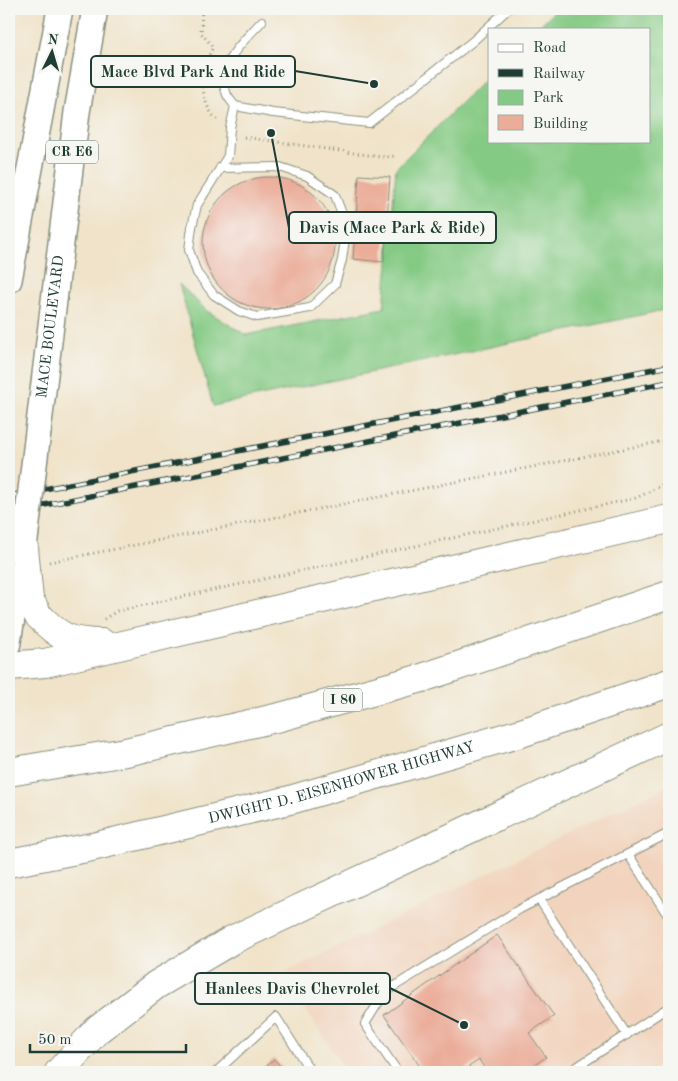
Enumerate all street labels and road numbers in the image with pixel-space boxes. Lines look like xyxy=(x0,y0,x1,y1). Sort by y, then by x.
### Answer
road number: CR E6 xyxy=(46,140,98,163)
street label: MACE BOULEVARD xyxy=(35,254,67,399)
road number: I 80 xyxy=(324,688,362,712)
street label: DWIGHT D. EISENHOWER HIGHWAY xyxy=(207,739,476,827)

